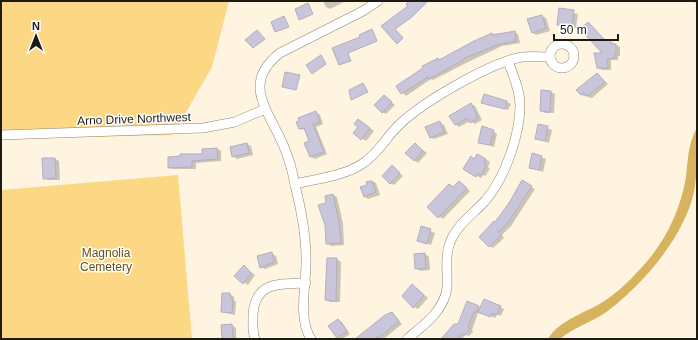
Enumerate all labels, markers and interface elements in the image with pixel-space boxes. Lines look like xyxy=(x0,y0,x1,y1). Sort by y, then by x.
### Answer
north arrow xyxy=(16,16,56,56)
scale bar xyxy=(554,16,618,42)
text: N xyxy=(32,20,40,32)
text: 50 m xyxy=(560,23,587,37)
street label: Arno Drive Northwest xyxy=(77,110,192,128)
park label: Magnolia Cemetery xyxy=(80,246,132,274)

